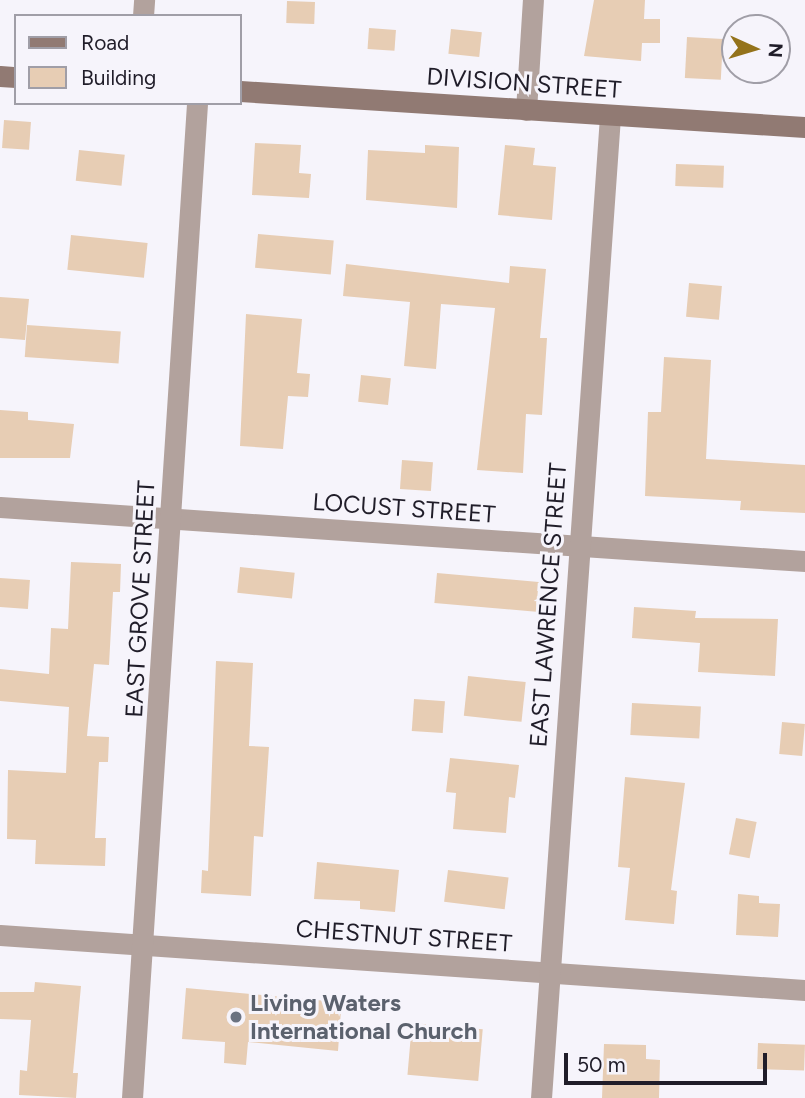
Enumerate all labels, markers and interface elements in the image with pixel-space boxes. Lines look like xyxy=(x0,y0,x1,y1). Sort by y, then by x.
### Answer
legend xyxy=(14,14,242,105)
north arrow xyxy=(721,14,791,84)
text: Road xyxy=(81,30,129,55)
text: N xyxy=(763,42,787,58)
street label: DIVISION STREET xyxy=(426,62,622,104)
text: Building xyxy=(81,65,156,90)
street label: EAST LAWRENCE STREET xyxy=(524,462,572,748)
street label: EAST GROVE STREET xyxy=(119,480,161,718)
street label: LOCUST STREET xyxy=(311,487,497,529)
street label: CHESTNUT STREET xyxy=(295,914,513,958)
place label: Living Waters International Church xyxy=(250,989,477,1045)
marker: Living Waters International Church xyxy=(228,1009,244,1025)
scale bar xyxy=(567,1038,770,1082)
text: 50 m xyxy=(577,1052,626,1077)

